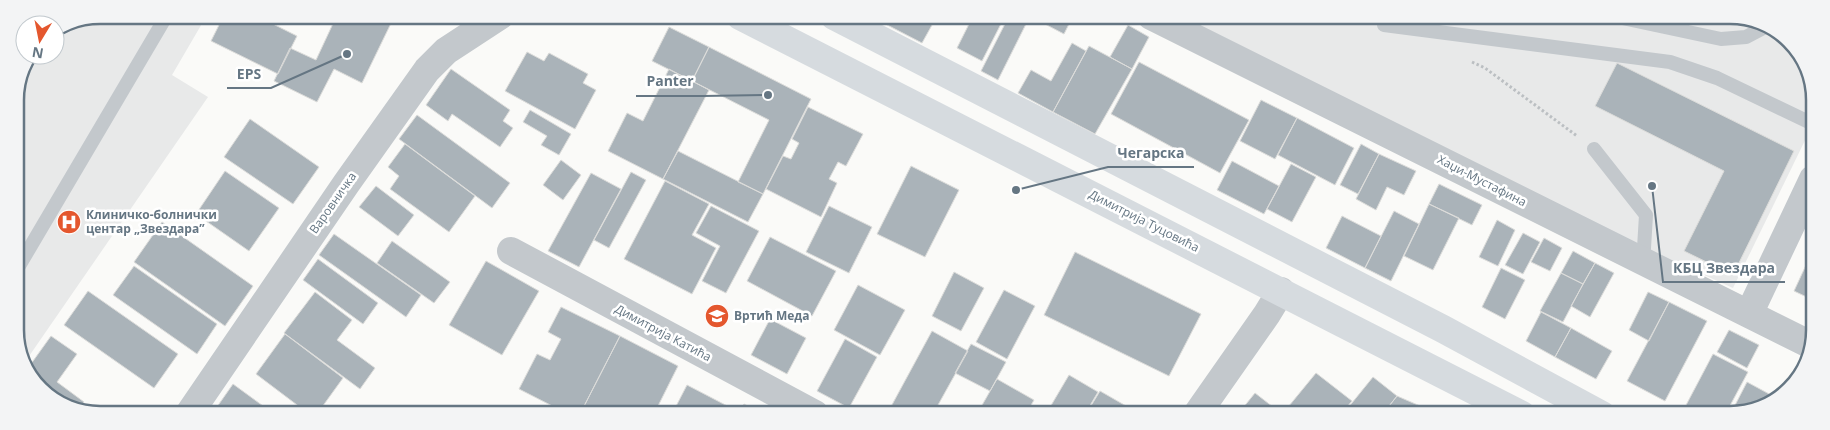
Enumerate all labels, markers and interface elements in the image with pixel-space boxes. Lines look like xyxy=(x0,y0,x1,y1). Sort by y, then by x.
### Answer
north arrow xyxy=(15,15,65,65)
text: N xyxy=(30,43,45,64)
callout: EPS xyxy=(227,59,271,88)
text: EPS xyxy=(237,64,261,83)
callout: Panter xyxy=(636,67,703,96)
text: Panter xyxy=(646,71,694,90)
callout: Чегарска xyxy=(1108,138,1194,167)
text: Чегарска xyxy=(1118,143,1184,162)
street label: Хаџи-Мустафина xyxy=(1435,151,1530,210)
street label: Варовничка xyxy=(305,169,360,237)
street label: Димитрија Туцовића xyxy=(1086,185,1202,256)
place label: Клиничко-болнички центар „Звездара” xyxy=(86,206,217,237)
hospital icon: Клиничко-болнички центар „Звездара” xyxy=(56,209,82,235)
callout: КБЦ Звездара xyxy=(1663,253,1785,282)
text: КБЦ Звездара xyxy=(1673,258,1775,277)
street label: Димитрија Катића xyxy=(612,300,714,365)
school or university icon: Вртић Меда xyxy=(704,303,730,329)
place label: Вртић Меда xyxy=(734,307,810,324)

